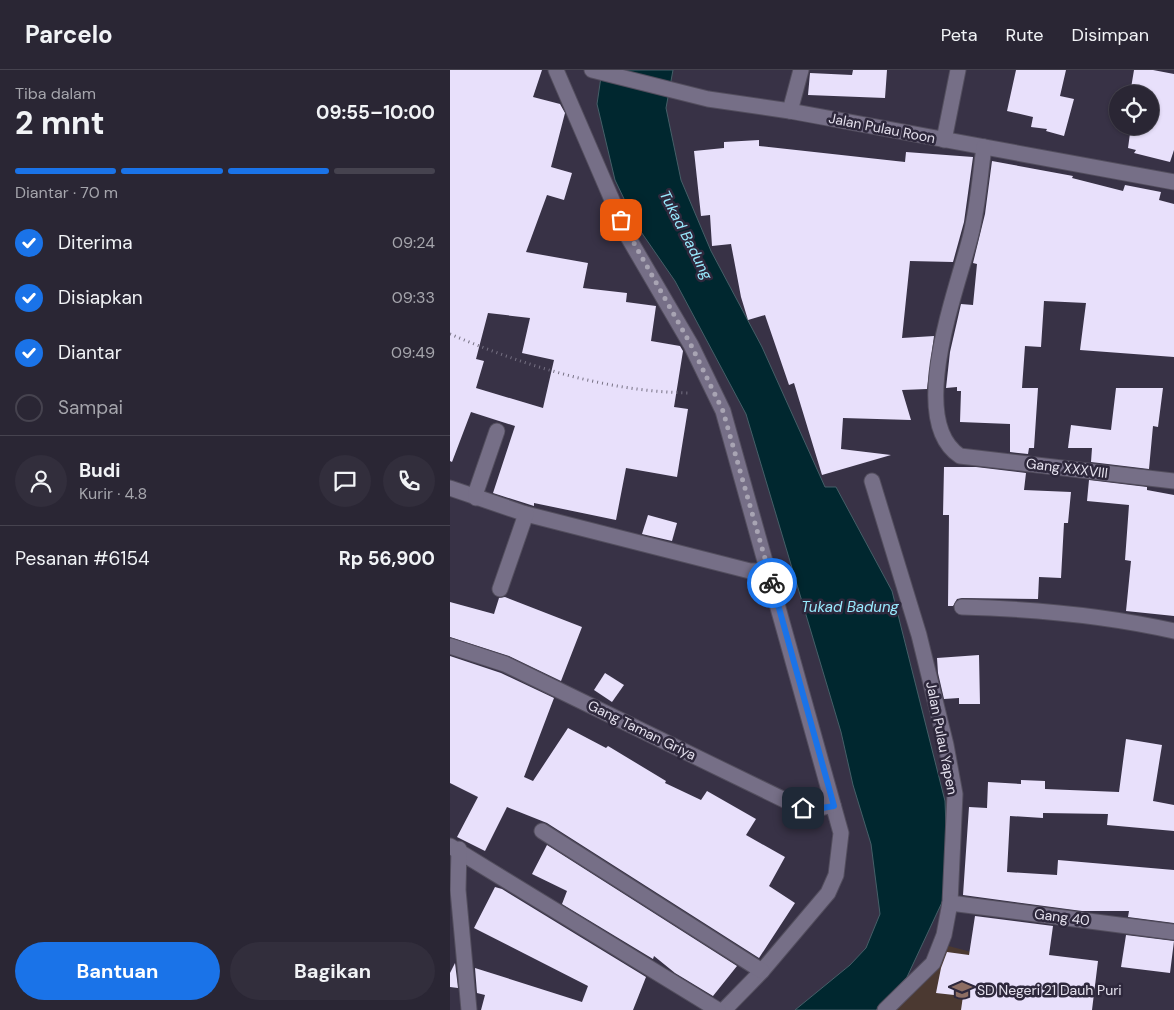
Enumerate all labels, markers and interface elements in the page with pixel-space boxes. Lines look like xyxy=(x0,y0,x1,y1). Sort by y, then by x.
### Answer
text: Parcelo xyxy=(25,19,113,50)
text: Peta xyxy=(941,23,977,47)
text: Rute xyxy=(1005,23,1044,47)
text: Disimpan xyxy=(1072,23,1149,47)
text: Tiba dalam xyxy=(15,83,96,104)
map controls xyxy=(1109,85,1159,135)
button: locate xyxy=(1109,85,1159,135)
text: 09:55–10:00 xyxy=(316,100,435,125)
text: 2 mnt xyxy=(15,102,105,144)
street label: Jalan Pulau Roon xyxy=(827,109,937,147)
text: Diantar · 70 m xyxy=(15,182,118,203)
water label: Tukad Badung xyxy=(655,187,717,284)
pin xyxy=(600,199,642,241)
icon: bag xyxy=(607,206,635,234)
icon: check xyxy=(15,229,43,257)
text: Diterima xyxy=(58,230,132,255)
text: 09:24 xyxy=(392,232,435,253)
icon: check xyxy=(15,284,43,312)
text: Disiapkan xyxy=(58,285,143,310)
text: 09:33 xyxy=(392,287,435,308)
icon: check xyxy=(15,339,43,367)
text: Diantar xyxy=(58,340,122,365)
text: 09:49 xyxy=(391,342,435,363)
text: Sampai xyxy=(58,395,123,420)
street label: Gang XXXVIII xyxy=(1025,454,1109,482)
button: person xyxy=(15,455,67,507)
button: chat xyxy=(319,455,371,507)
button: phone xyxy=(383,455,435,507)
text: Budi xyxy=(79,458,120,483)
text: Kurir · 4.8 xyxy=(79,483,147,504)
text: Pesanan #6154 xyxy=(15,546,150,571)
text: Rp 56,900 xyxy=(339,546,435,571)
courier xyxy=(747,558,797,608)
icon: bike xyxy=(758,569,786,597)
water label: Tukad Badung xyxy=(801,597,900,617)
street label: Jalan Pulau Yapen xyxy=(922,680,962,796)
street label: Gang Taman Griya xyxy=(585,696,699,764)
pin xyxy=(782,787,824,829)
icon: home xyxy=(789,794,817,822)
street label: Gang 40 xyxy=(1033,905,1091,929)
button: Bantuan xyxy=(15,942,220,1000)
button: Bagikan xyxy=(230,942,435,1000)
school or university icon: SD Negeri 21 Dauh Puri xyxy=(951,979,973,1001)
place label: SD Negeri 21 Dauh Puri xyxy=(977,981,1122,999)

